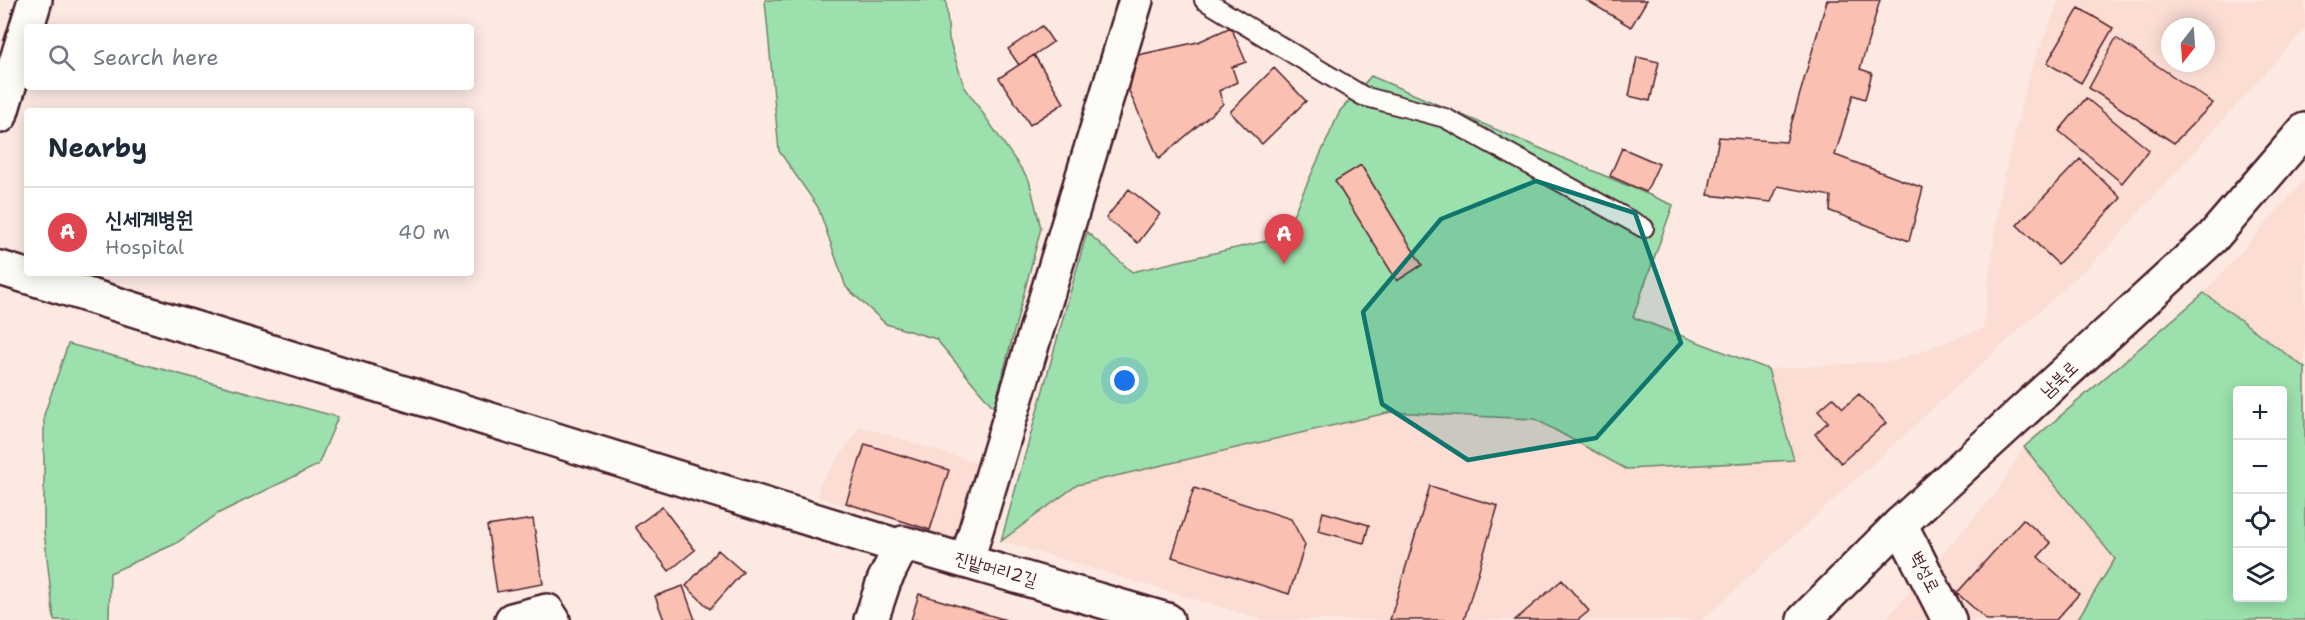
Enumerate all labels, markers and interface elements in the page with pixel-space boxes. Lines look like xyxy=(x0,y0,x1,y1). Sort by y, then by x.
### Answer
north arrow xyxy=(2161,18,2215,72)
search box xyxy=(24,24,474,90)
icon: search xyxy=(45,41,78,74)
text: Search here xyxy=(93,43,219,72)
text: Nearby xyxy=(48,130,147,165)
text: 신세계병원 xyxy=(105,205,194,234)
pin: A xyxy=(1264,214,1304,264)
text: A xyxy=(60,219,75,245)
text: 40 m xyxy=(398,219,450,245)
text: Hospital xyxy=(105,234,184,260)
street label: 남북로 xyxy=(2035,355,2083,403)
your location xyxy=(1110,366,1139,395)
map controls xyxy=(2233,386,2287,602)
button: + xyxy=(2233,386,2287,440)
button: − xyxy=(2233,440,2287,494)
button: locate xyxy=(2233,494,2287,548)
street label: 진밭머리2길 xyxy=(952,546,1041,592)
street label: 벽성로 xyxy=(1904,547,1946,597)
button: layers xyxy=(2233,548,2287,602)

